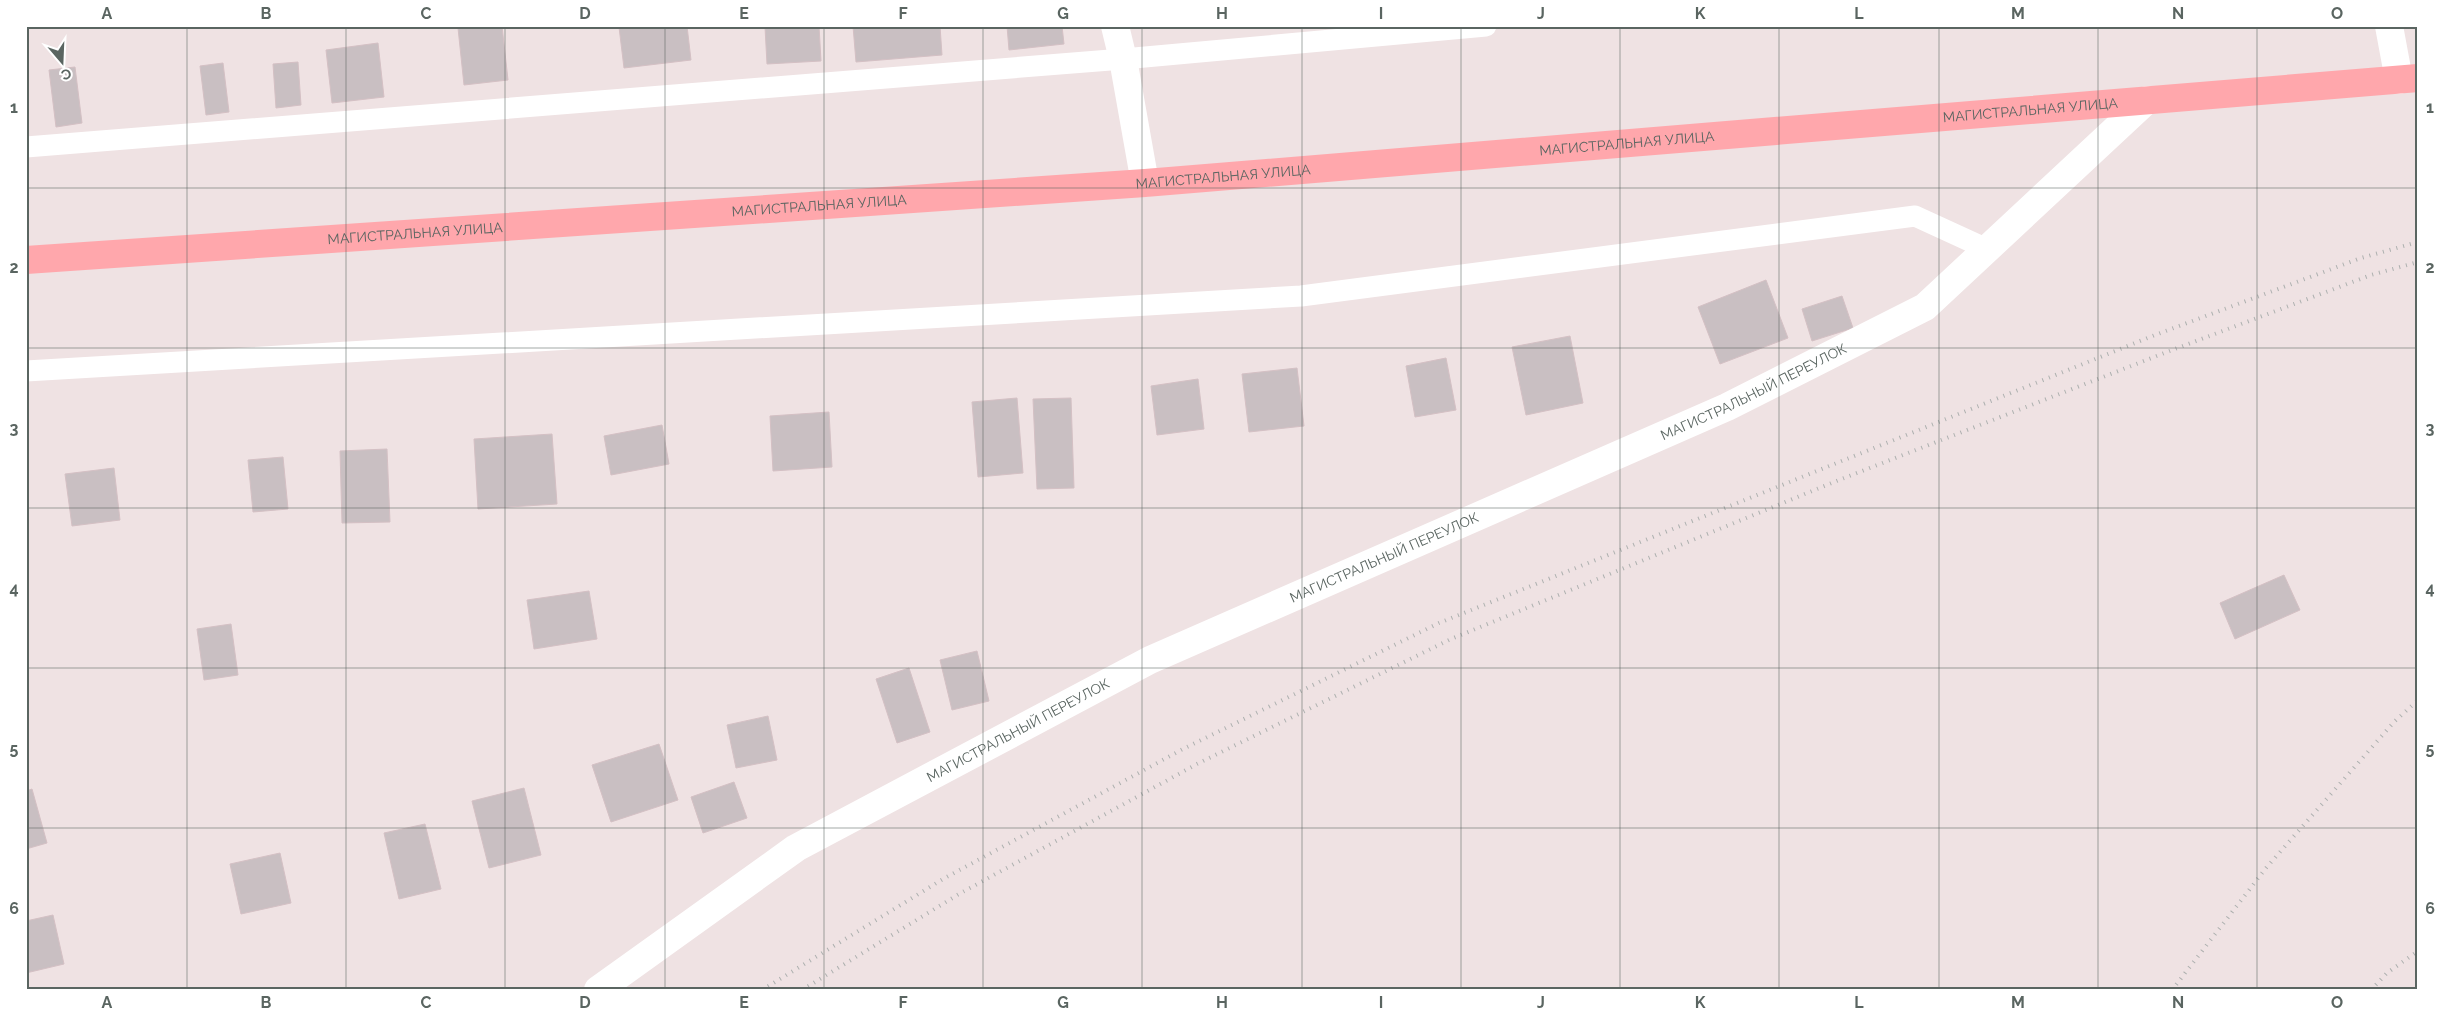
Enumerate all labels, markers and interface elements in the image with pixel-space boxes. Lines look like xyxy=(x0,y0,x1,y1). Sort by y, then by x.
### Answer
text: A xyxy=(102,4,113,23)
text: B xyxy=(261,4,272,23)
text: C xyxy=(421,4,432,23)
text: D xyxy=(579,4,591,23)
text: E xyxy=(739,4,749,23)
text: F xyxy=(898,4,908,23)
text: G xyxy=(1057,4,1069,23)
text: H xyxy=(1216,4,1228,23)
text: I xyxy=(1379,4,1383,23)
text: J xyxy=(1537,4,1545,23)
text: K xyxy=(1695,4,1706,23)
text: L xyxy=(1854,4,1864,23)
text: M xyxy=(2011,4,2025,23)
text: N xyxy=(2172,4,2184,23)
text: O xyxy=(2331,4,2343,23)
north arrow xyxy=(38,38,88,88)
text: С xyxy=(59,65,73,84)
street label: МАГИСТРАЛЬНАЯ УЛИЦА xyxy=(1942,95,2119,125)
text: 1 xyxy=(10,98,18,117)
text: 1 xyxy=(2426,98,2434,117)
street label: МАГИСТРАЛЬНАЯ УЛИЦА xyxy=(1539,128,1715,158)
street label: МАГИСТРАЛЬНАЯ УЛИЦА xyxy=(1135,161,1312,192)
street label: МАГИСТРАЛЬНАЯ УЛИЦА xyxy=(731,191,908,219)
street label: МАГИСТРАЛЬНАЯ УЛИЦА xyxy=(327,219,504,247)
text: 2 xyxy=(9,258,19,277)
text: 2 xyxy=(2425,258,2435,277)
street label: МАГИСТРАЛЬНЫЙ ПЕРЕУЛОК xyxy=(1658,340,1849,443)
text: 3 xyxy=(10,419,19,438)
text: 3 xyxy=(2426,419,2435,438)
street label: МАГИСТРАЛЬНЫЙ ПЕРЕУЛОК xyxy=(1287,509,1481,606)
text: 4 xyxy=(9,579,19,598)
text: 4 xyxy=(2425,579,2435,598)
street label: МАГИСТРАЛЬНЫЙ ПЕРЕУЛОК xyxy=(924,675,1112,785)
text: 5 xyxy=(10,739,19,758)
text: 5 xyxy=(2426,739,2435,758)
text: 6 xyxy=(9,899,19,918)
text: 6 xyxy=(2425,899,2435,918)
text: A xyxy=(102,993,113,1012)
text: B xyxy=(261,993,272,1012)
text: C xyxy=(421,993,432,1012)
text: D xyxy=(579,993,591,1012)
text: E xyxy=(739,993,749,1012)
text: F xyxy=(898,993,908,1012)
text: G xyxy=(1057,993,1069,1012)
text: H xyxy=(1216,993,1228,1012)
text: I xyxy=(1379,993,1383,1012)
text: J xyxy=(1537,993,1545,1012)
text: K xyxy=(1695,993,1706,1012)
text: L xyxy=(1854,993,1864,1012)
text: M xyxy=(2011,993,2025,1012)
text: N xyxy=(2172,993,2184,1012)
text: O xyxy=(2331,993,2343,1012)

